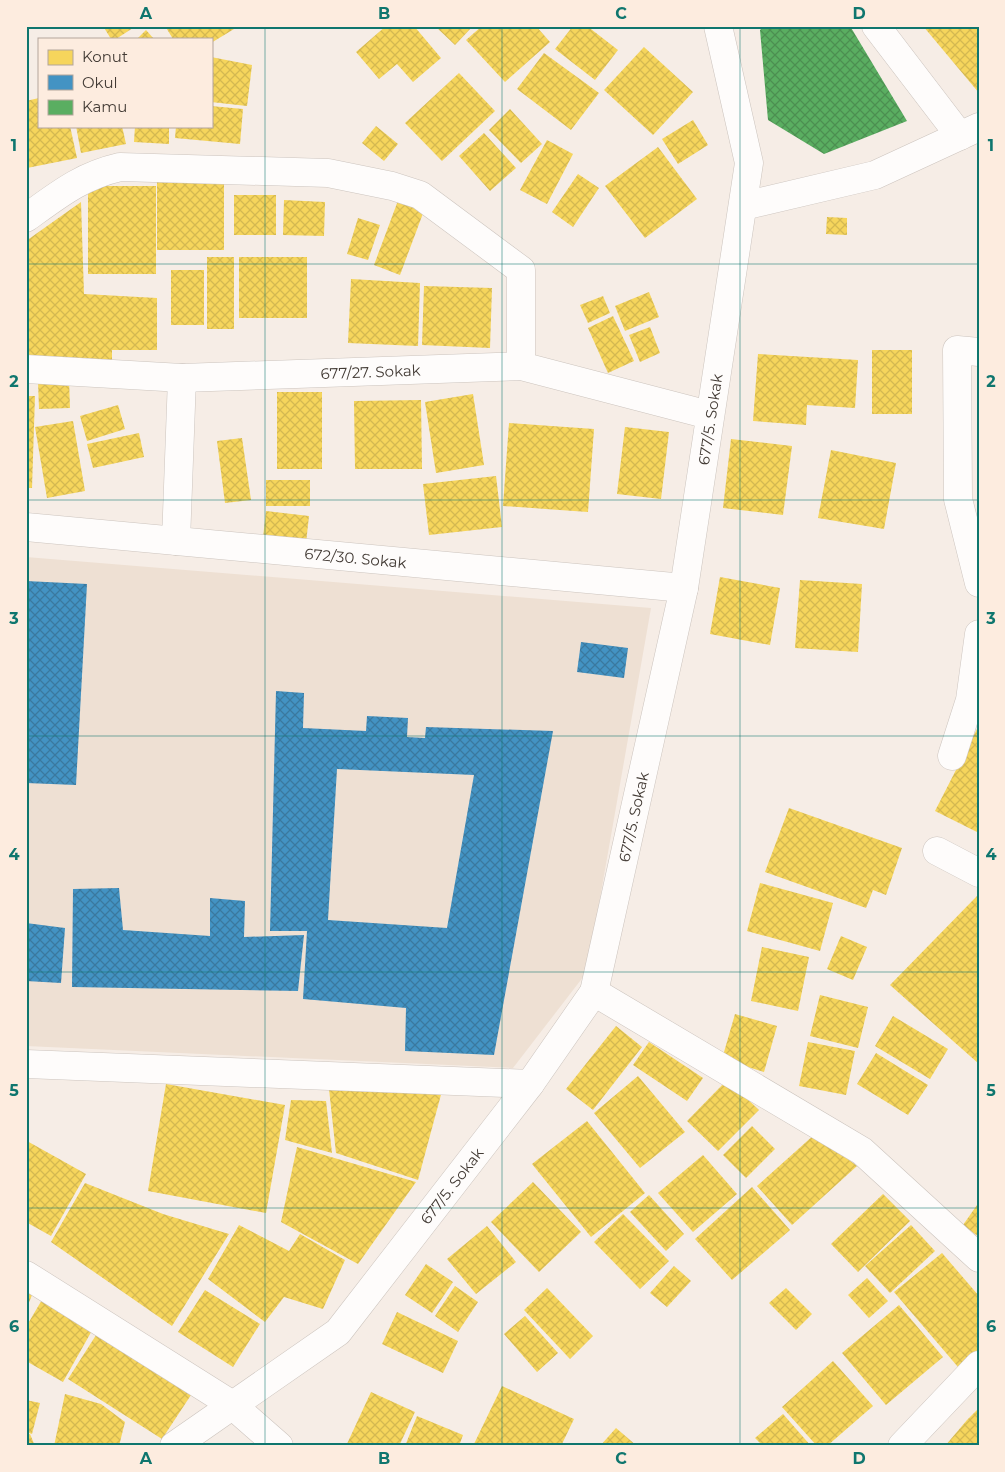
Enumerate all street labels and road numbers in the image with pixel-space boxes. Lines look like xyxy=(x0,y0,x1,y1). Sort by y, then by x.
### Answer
street label: 677/27. Sokak xyxy=(320,360,421,383)
street label: 677/5. Sokak xyxy=(693,372,726,466)
street label: 672/30. Sokak xyxy=(304,543,407,572)
street label: 677/5. Sokak xyxy=(614,770,652,864)
street label: 677/5. Sokak xyxy=(416,1143,487,1228)

